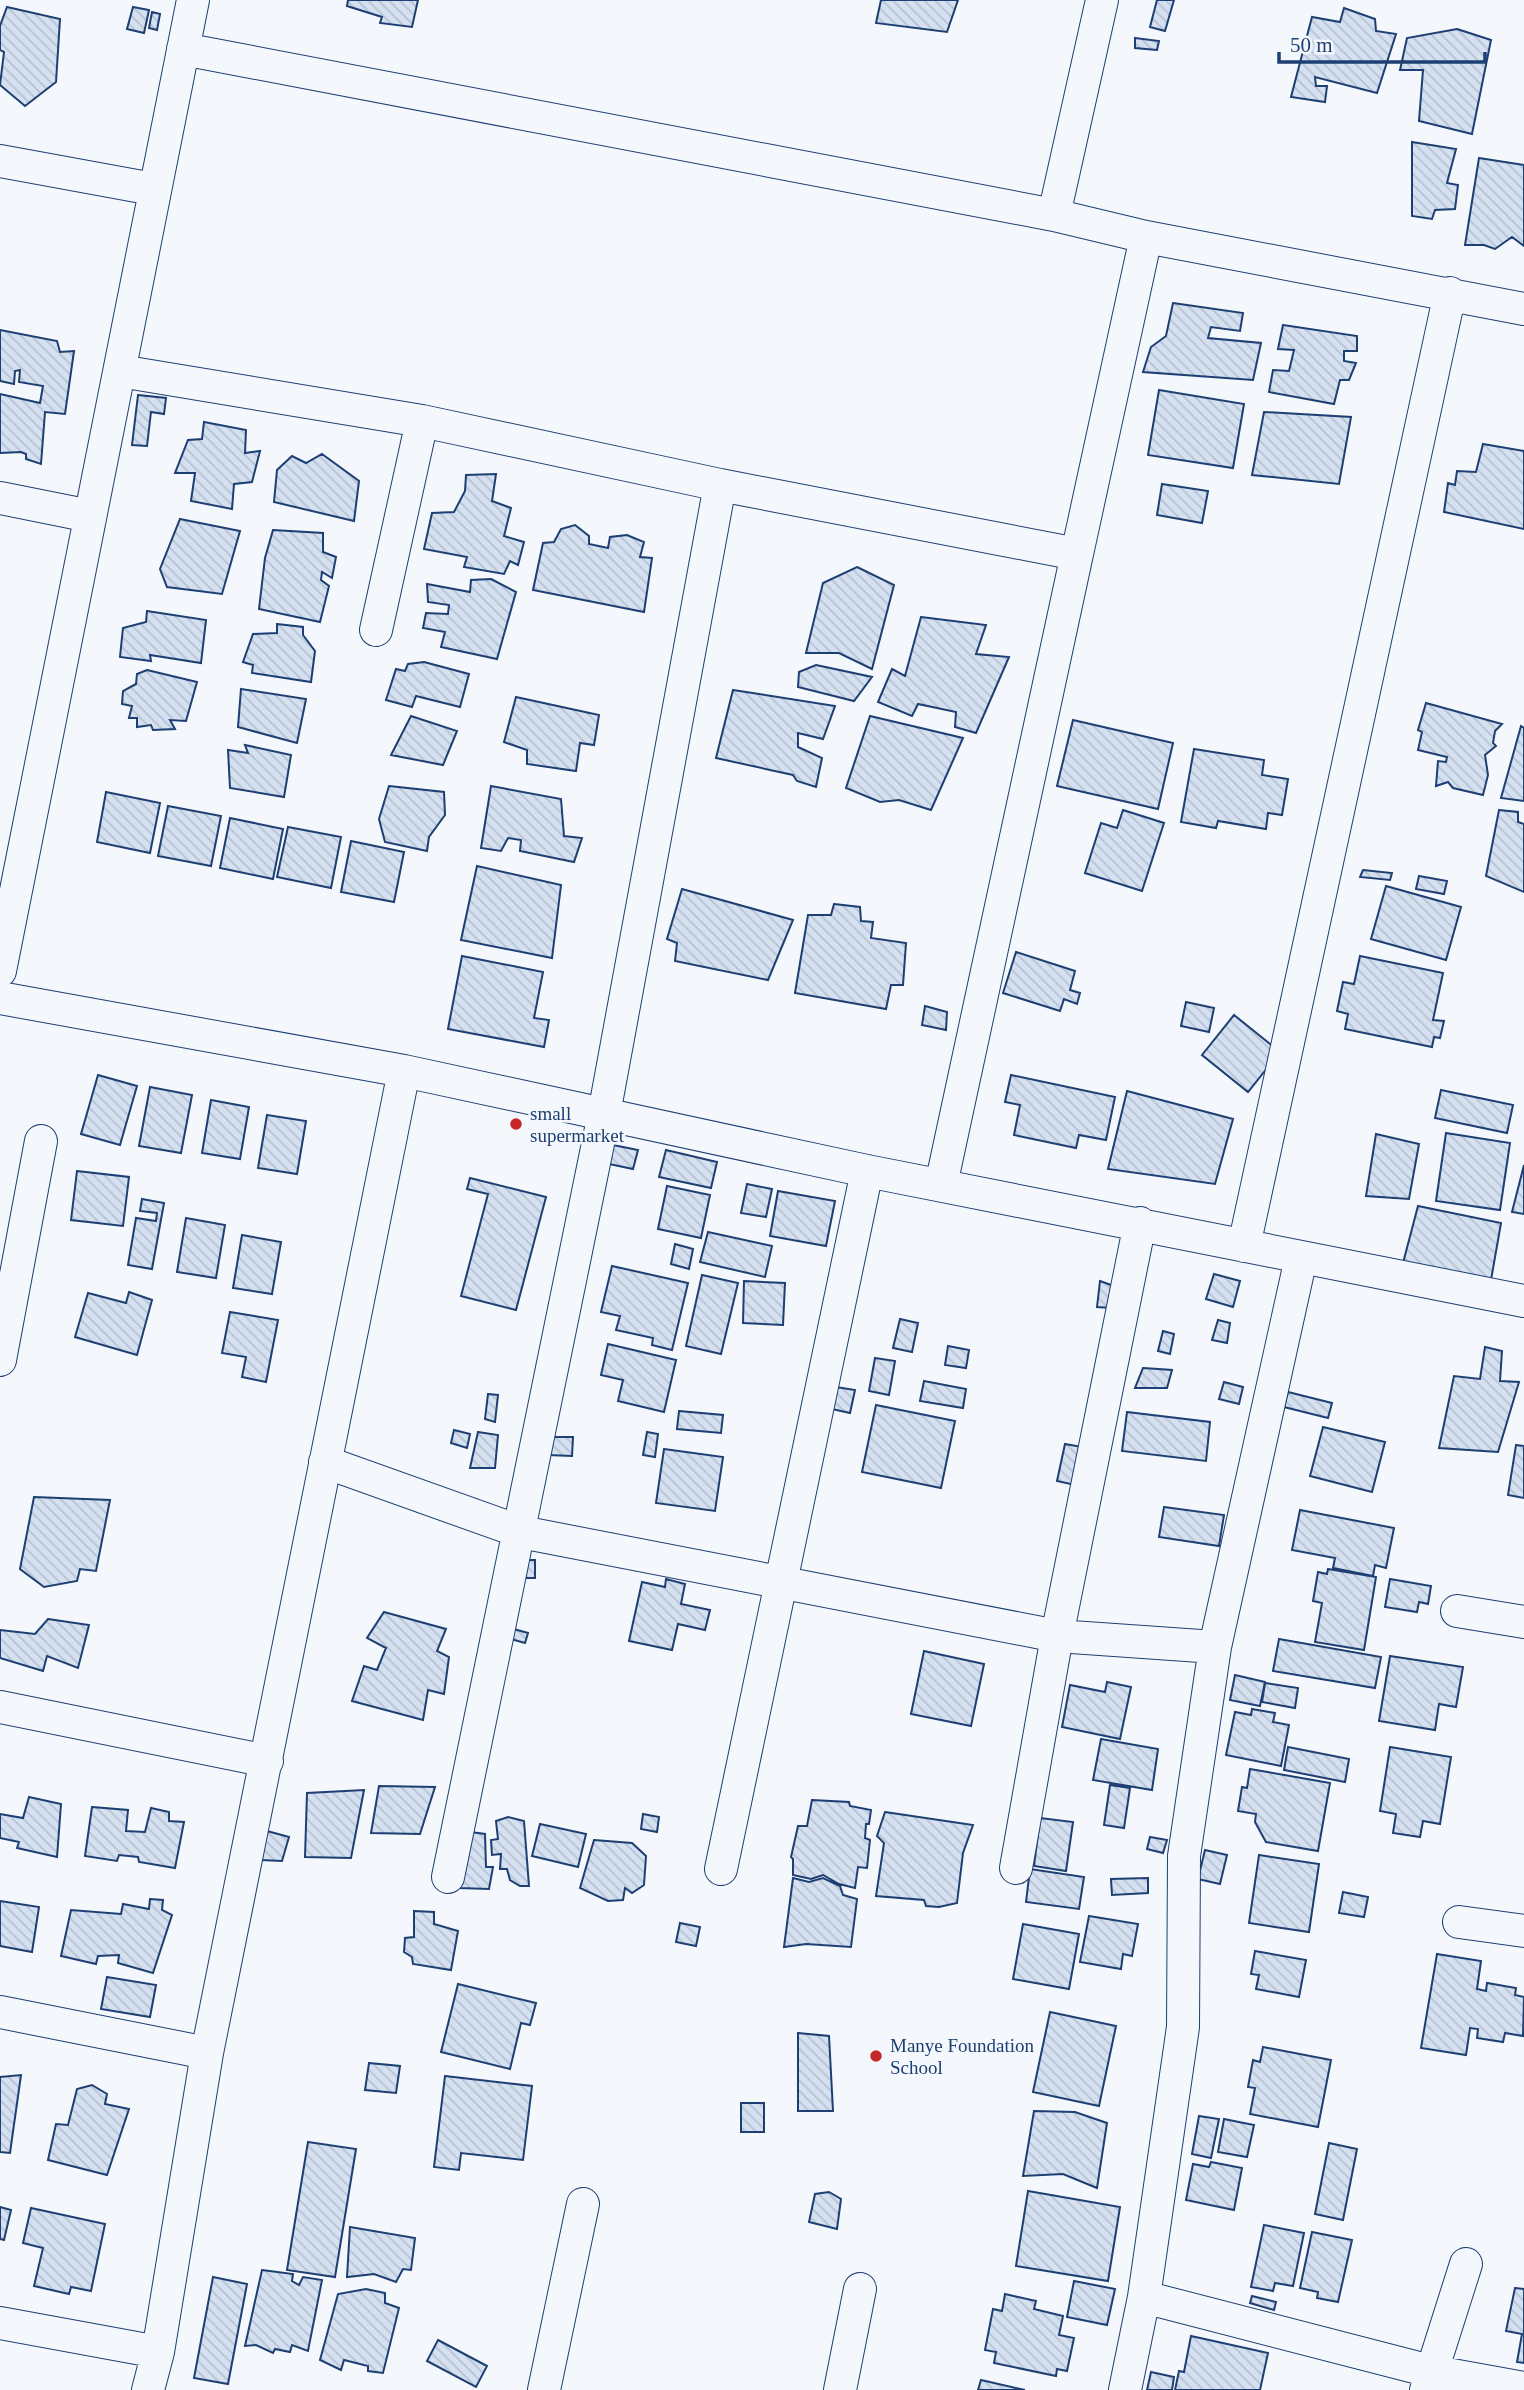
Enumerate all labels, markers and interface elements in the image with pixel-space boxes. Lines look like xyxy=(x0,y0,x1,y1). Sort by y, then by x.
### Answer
scale bar xyxy=(1279,21,1486,65)
text: 50 m xyxy=(1290,33,1333,57)
place label: small supermarket xyxy=(530,1103,625,1146)
marker: small supermarket xyxy=(508,1116,524,1132)
place label: Manye Foundation School xyxy=(890,2035,1035,2078)
marker: Manye Foundation School xyxy=(868,2048,884,2064)

